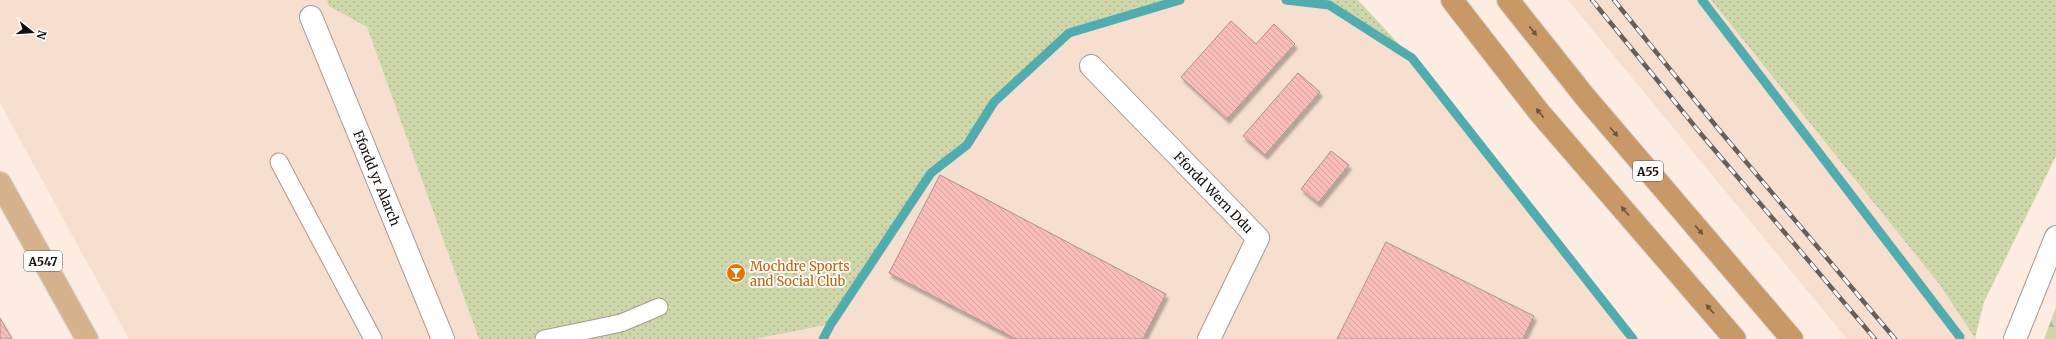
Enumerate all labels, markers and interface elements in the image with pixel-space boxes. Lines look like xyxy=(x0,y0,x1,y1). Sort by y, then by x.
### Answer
north arrow xyxy=(12,12,52,52)
one-way arrow xyxy=(1528,25,1537,36)
text: N xyxy=(34,29,50,41)
one-way arrow xyxy=(1535,107,1544,118)
one-way arrow xyxy=(1610,126,1619,137)
street label: Ffordd yr Alarch xyxy=(350,128,404,229)
street label: Ffordd Wern Ddu xyxy=(1170,148,1257,237)
road number: A55 xyxy=(1633,161,1663,181)
one-way arrow xyxy=(1620,206,1629,216)
one-way arrow xyxy=(1694,225,1703,236)
road number: A547 xyxy=(24,251,62,271)
place label: Mochdre Sports and Social Club xyxy=(750,258,850,290)
bar icon: Mochdre Sports and Social Club xyxy=(725,262,747,284)
one-way arrow xyxy=(1705,304,1714,315)

